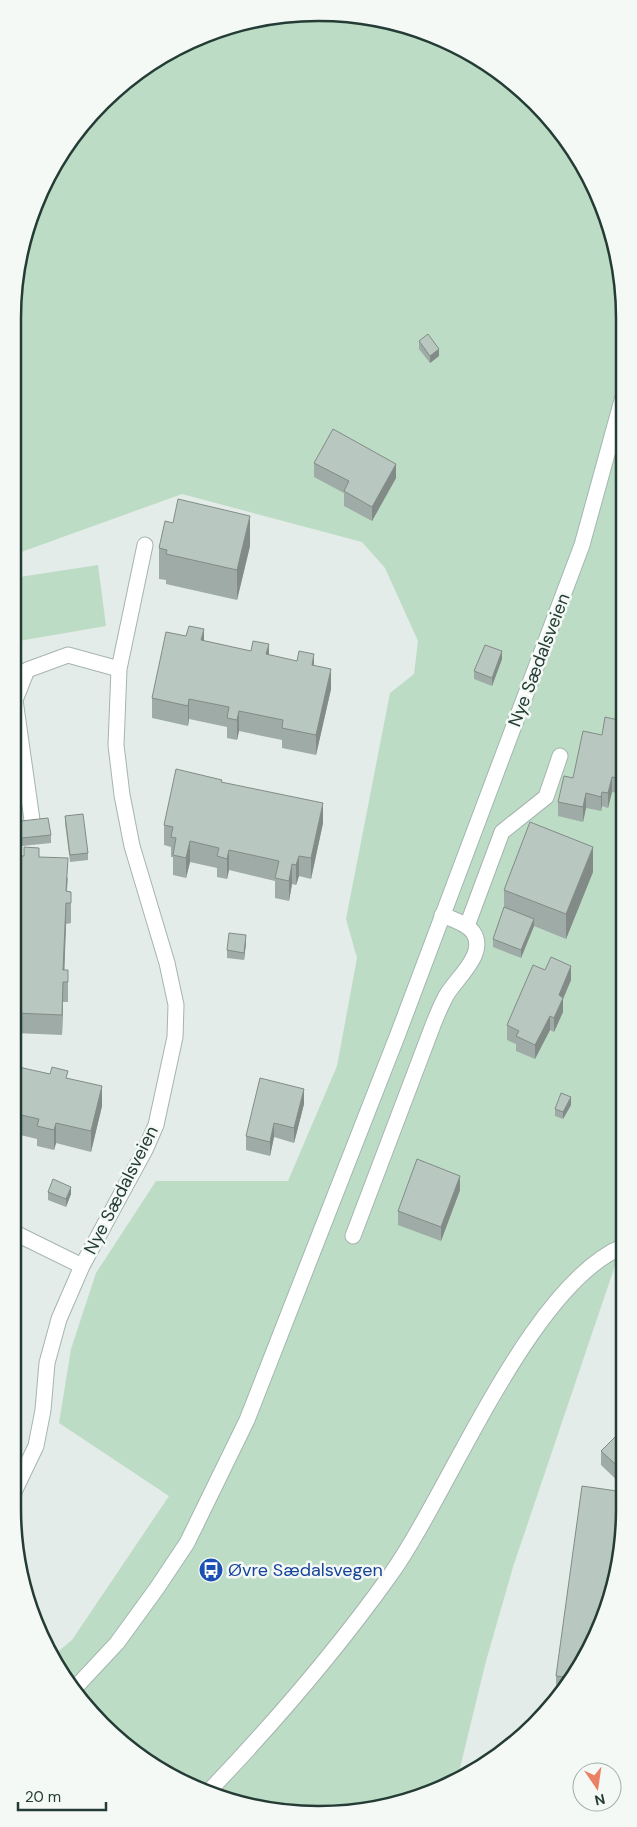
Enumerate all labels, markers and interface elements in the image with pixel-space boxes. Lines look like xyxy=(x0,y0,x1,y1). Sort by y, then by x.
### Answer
street label: Nye Sædalsveien xyxy=(502,590,576,730)
street label: Nye Sædalsveien xyxy=(78,1122,164,1258)
bus stop icon: Øvre Sædalsvegen xyxy=(198,1557,224,1583)
place label: Øvre Sædalsvegen xyxy=(228,1558,383,1582)
north arrow xyxy=(572,1762,622,1812)
scale bar xyxy=(18,1780,105,1812)
text: 20 m xyxy=(25,1787,61,1807)
text: N xyxy=(593,1790,607,1810)

